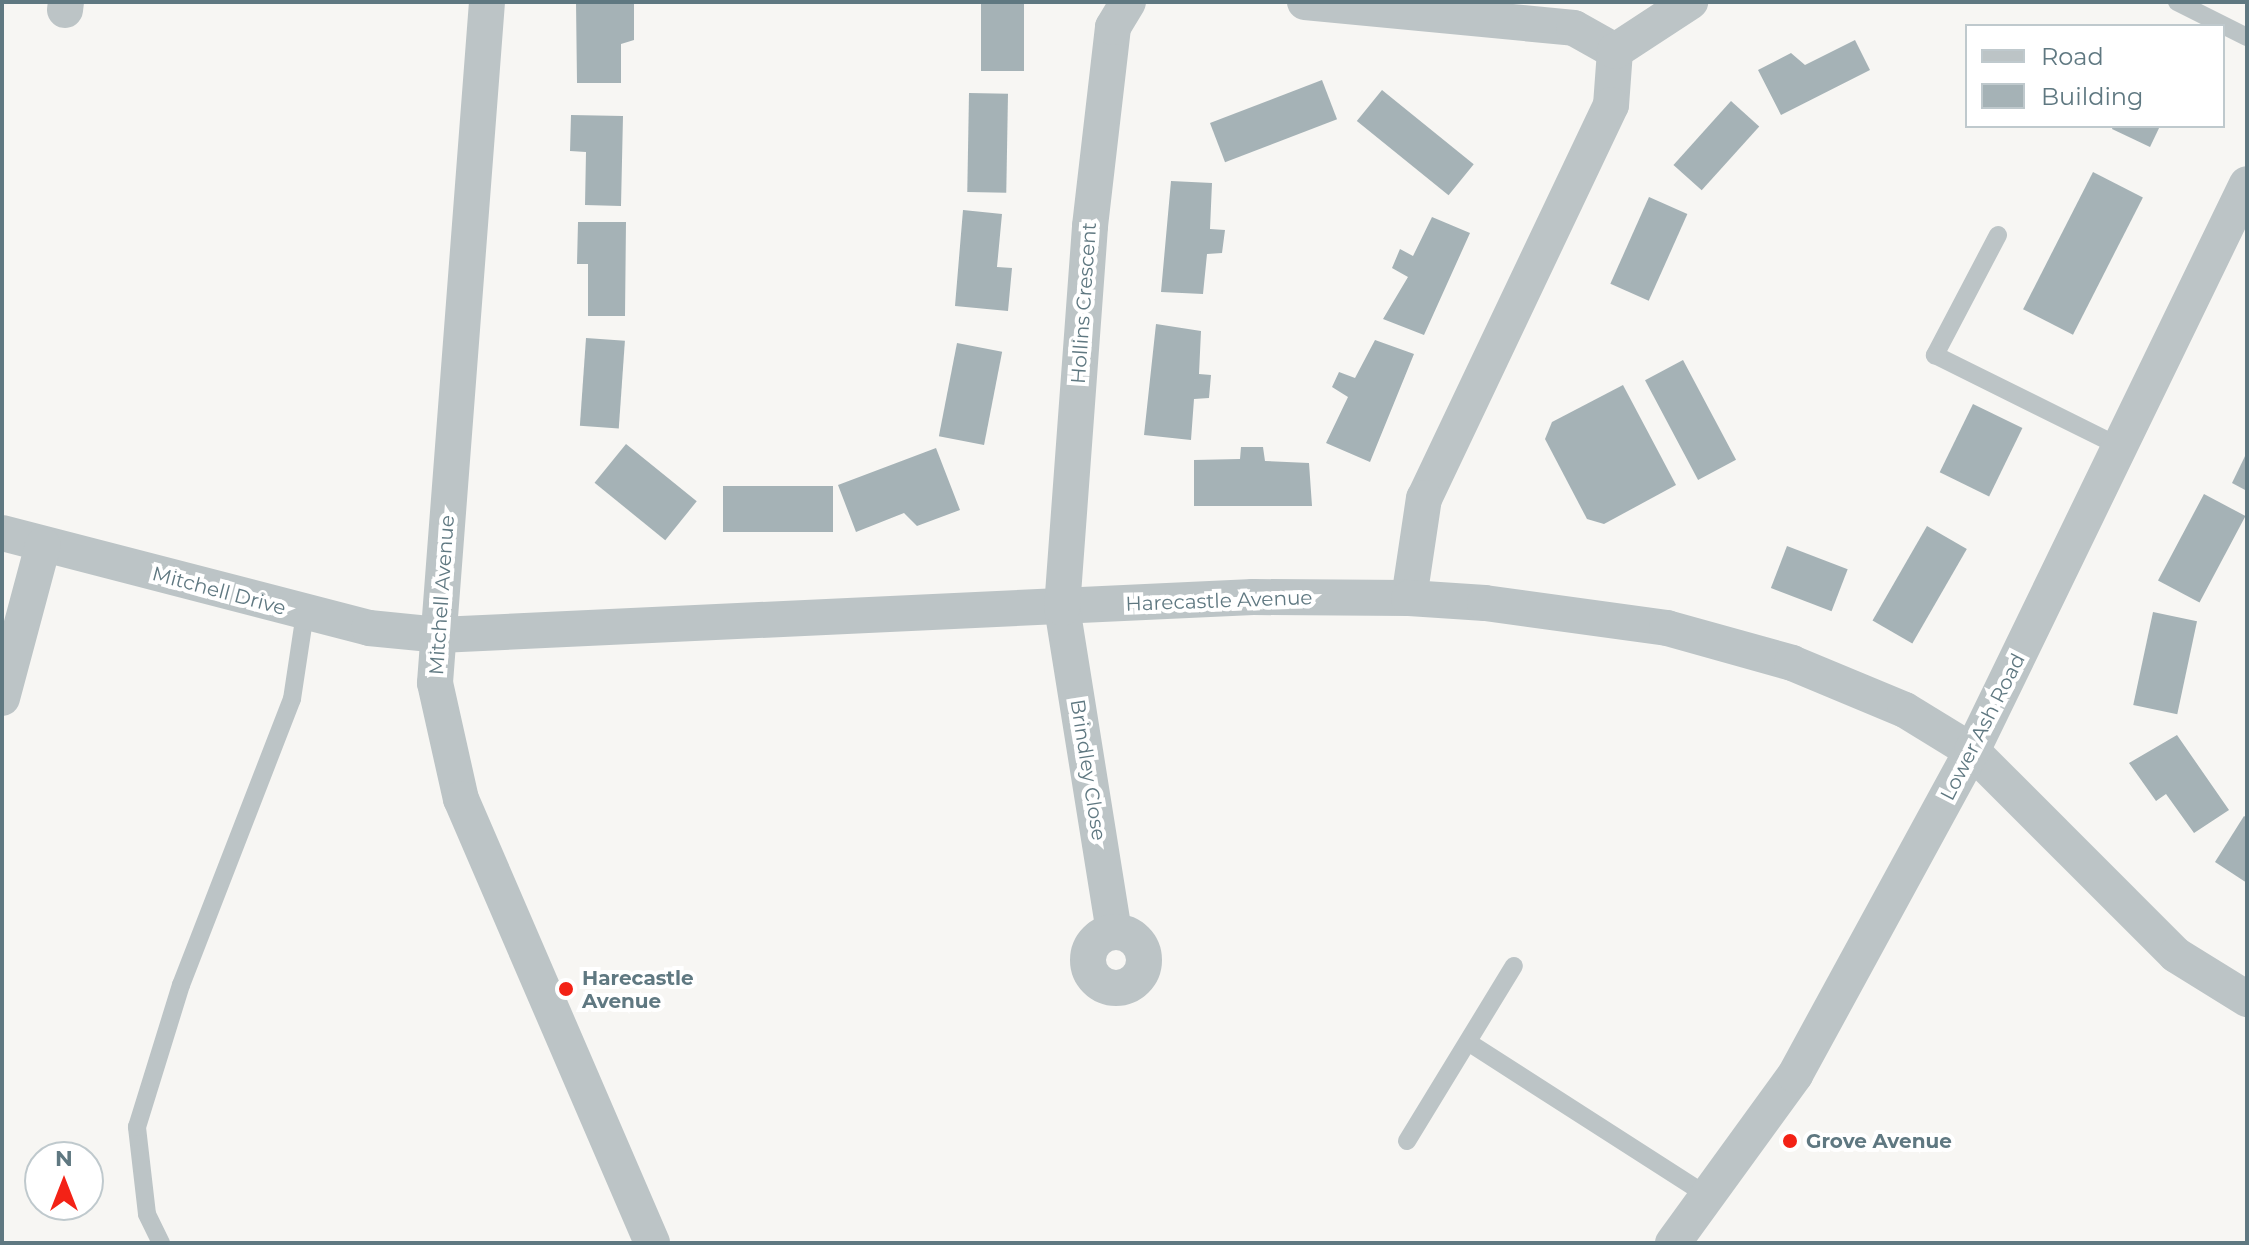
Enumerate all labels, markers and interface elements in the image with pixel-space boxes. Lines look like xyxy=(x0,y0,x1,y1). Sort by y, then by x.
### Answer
legend xyxy=(1965,24,2225,128)
text: Road xyxy=(2041,42,2104,71)
text: Building xyxy=(2041,82,2144,111)
street label: Hollins Crescent xyxy=(1066,221,1102,385)
street label: Mitchell Avenue xyxy=(424,514,460,676)
street label: Mitchell Drive xyxy=(150,562,288,620)
street label: Harecastle Avenue xyxy=(1125,586,1313,616)
street label: Lower Ash Road xyxy=(1936,650,2030,804)
street label: Brindley Close xyxy=(1065,698,1111,842)
place label: Harecastle Avenue xyxy=(582,966,694,1013)
marker: Harecastle Avenue xyxy=(557,980,575,998)
place label: Grove Avenue xyxy=(1806,1129,1952,1153)
marker: Grove Avenue xyxy=(1781,1132,1799,1150)
north arrow xyxy=(24,1141,104,1221)
text: N xyxy=(55,1145,73,1172)

